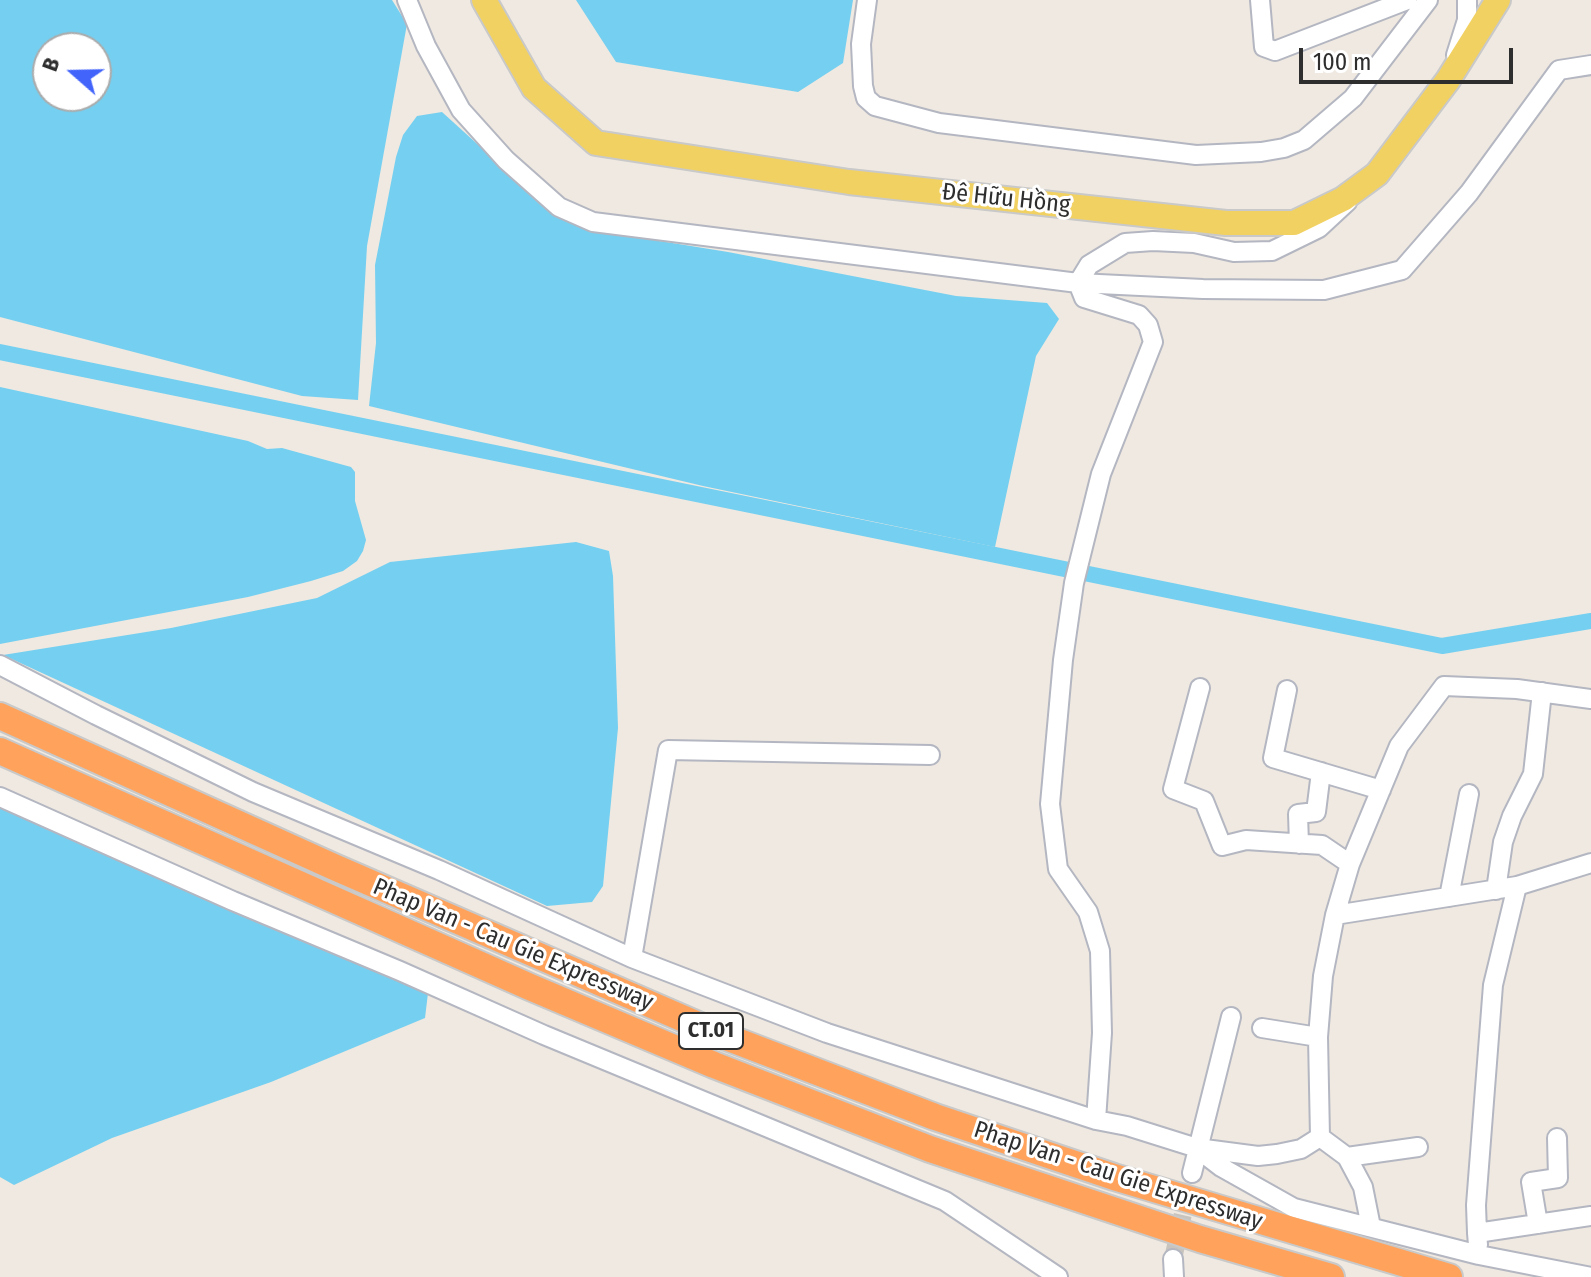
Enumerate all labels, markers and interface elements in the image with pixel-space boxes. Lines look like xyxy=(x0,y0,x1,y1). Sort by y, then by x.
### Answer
north arrow xyxy=(32,32,112,112)
scale bar xyxy=(1303,32,1517,82)
text: 100 m xyxy=(1313,48,1371,76)
text: B xyxy=(36,54,66,75)
street label: Đê Hữu Hồng xyxy=(940,178,1072,220)
street label: Phap Van - Cau Gie Expressway xyxy=(369,873,657,1017)
road number: CT.01 xyxy=(679,1013,743,1049)
street label: Phap Van - Cau Gie Expressway xyxy=(970,1116,1266,1236)

